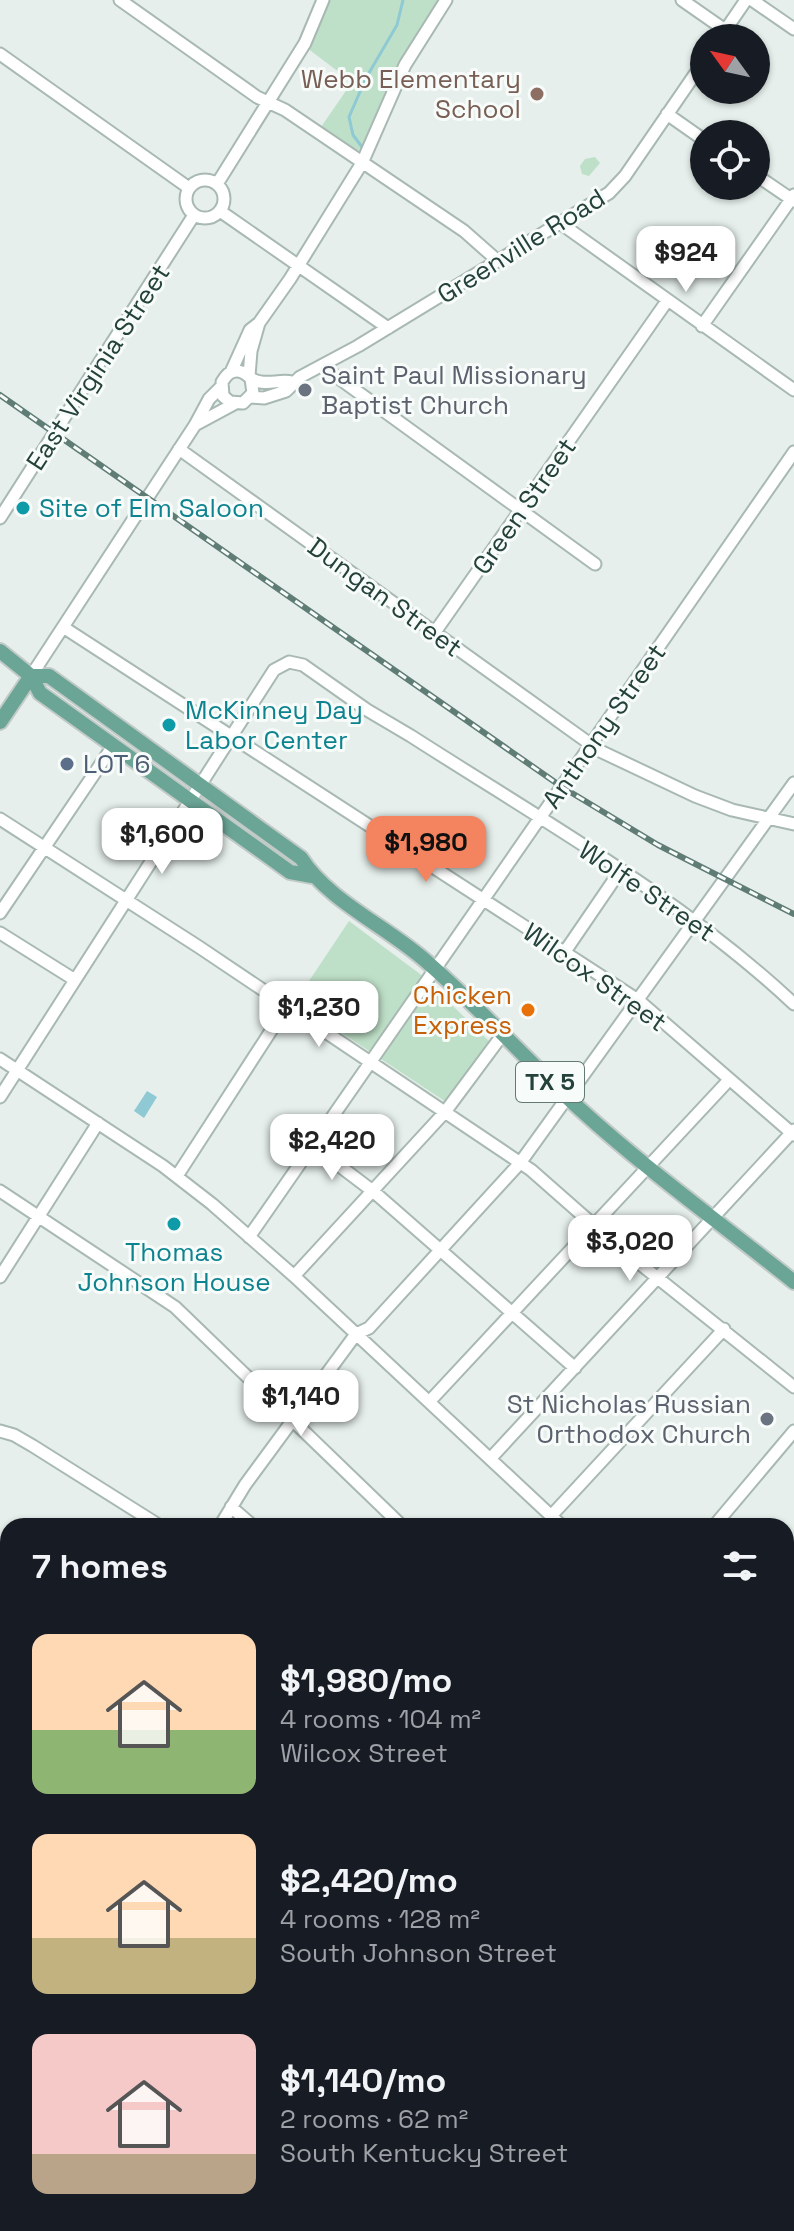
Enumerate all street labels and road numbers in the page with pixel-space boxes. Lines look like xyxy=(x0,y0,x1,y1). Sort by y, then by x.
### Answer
street label: Greenville Road xyxy=(431,181,611,311)
street label: East Virginia Street xyxy=(19,257,177,477)
street label: Green Street xyxy=(464,431,584,581)
street label: Dungan Street xyxy=(301,530,469,664)
street label: Anthony Street xyxy=(535,637,673,815)
street label: Wolfe Street xyxy=(572,833,722,949)
street label: Wilcox Street xyxy=(517,915,673,1039)
road number: TX 5 xyxy=(516,1062,584,1102)

